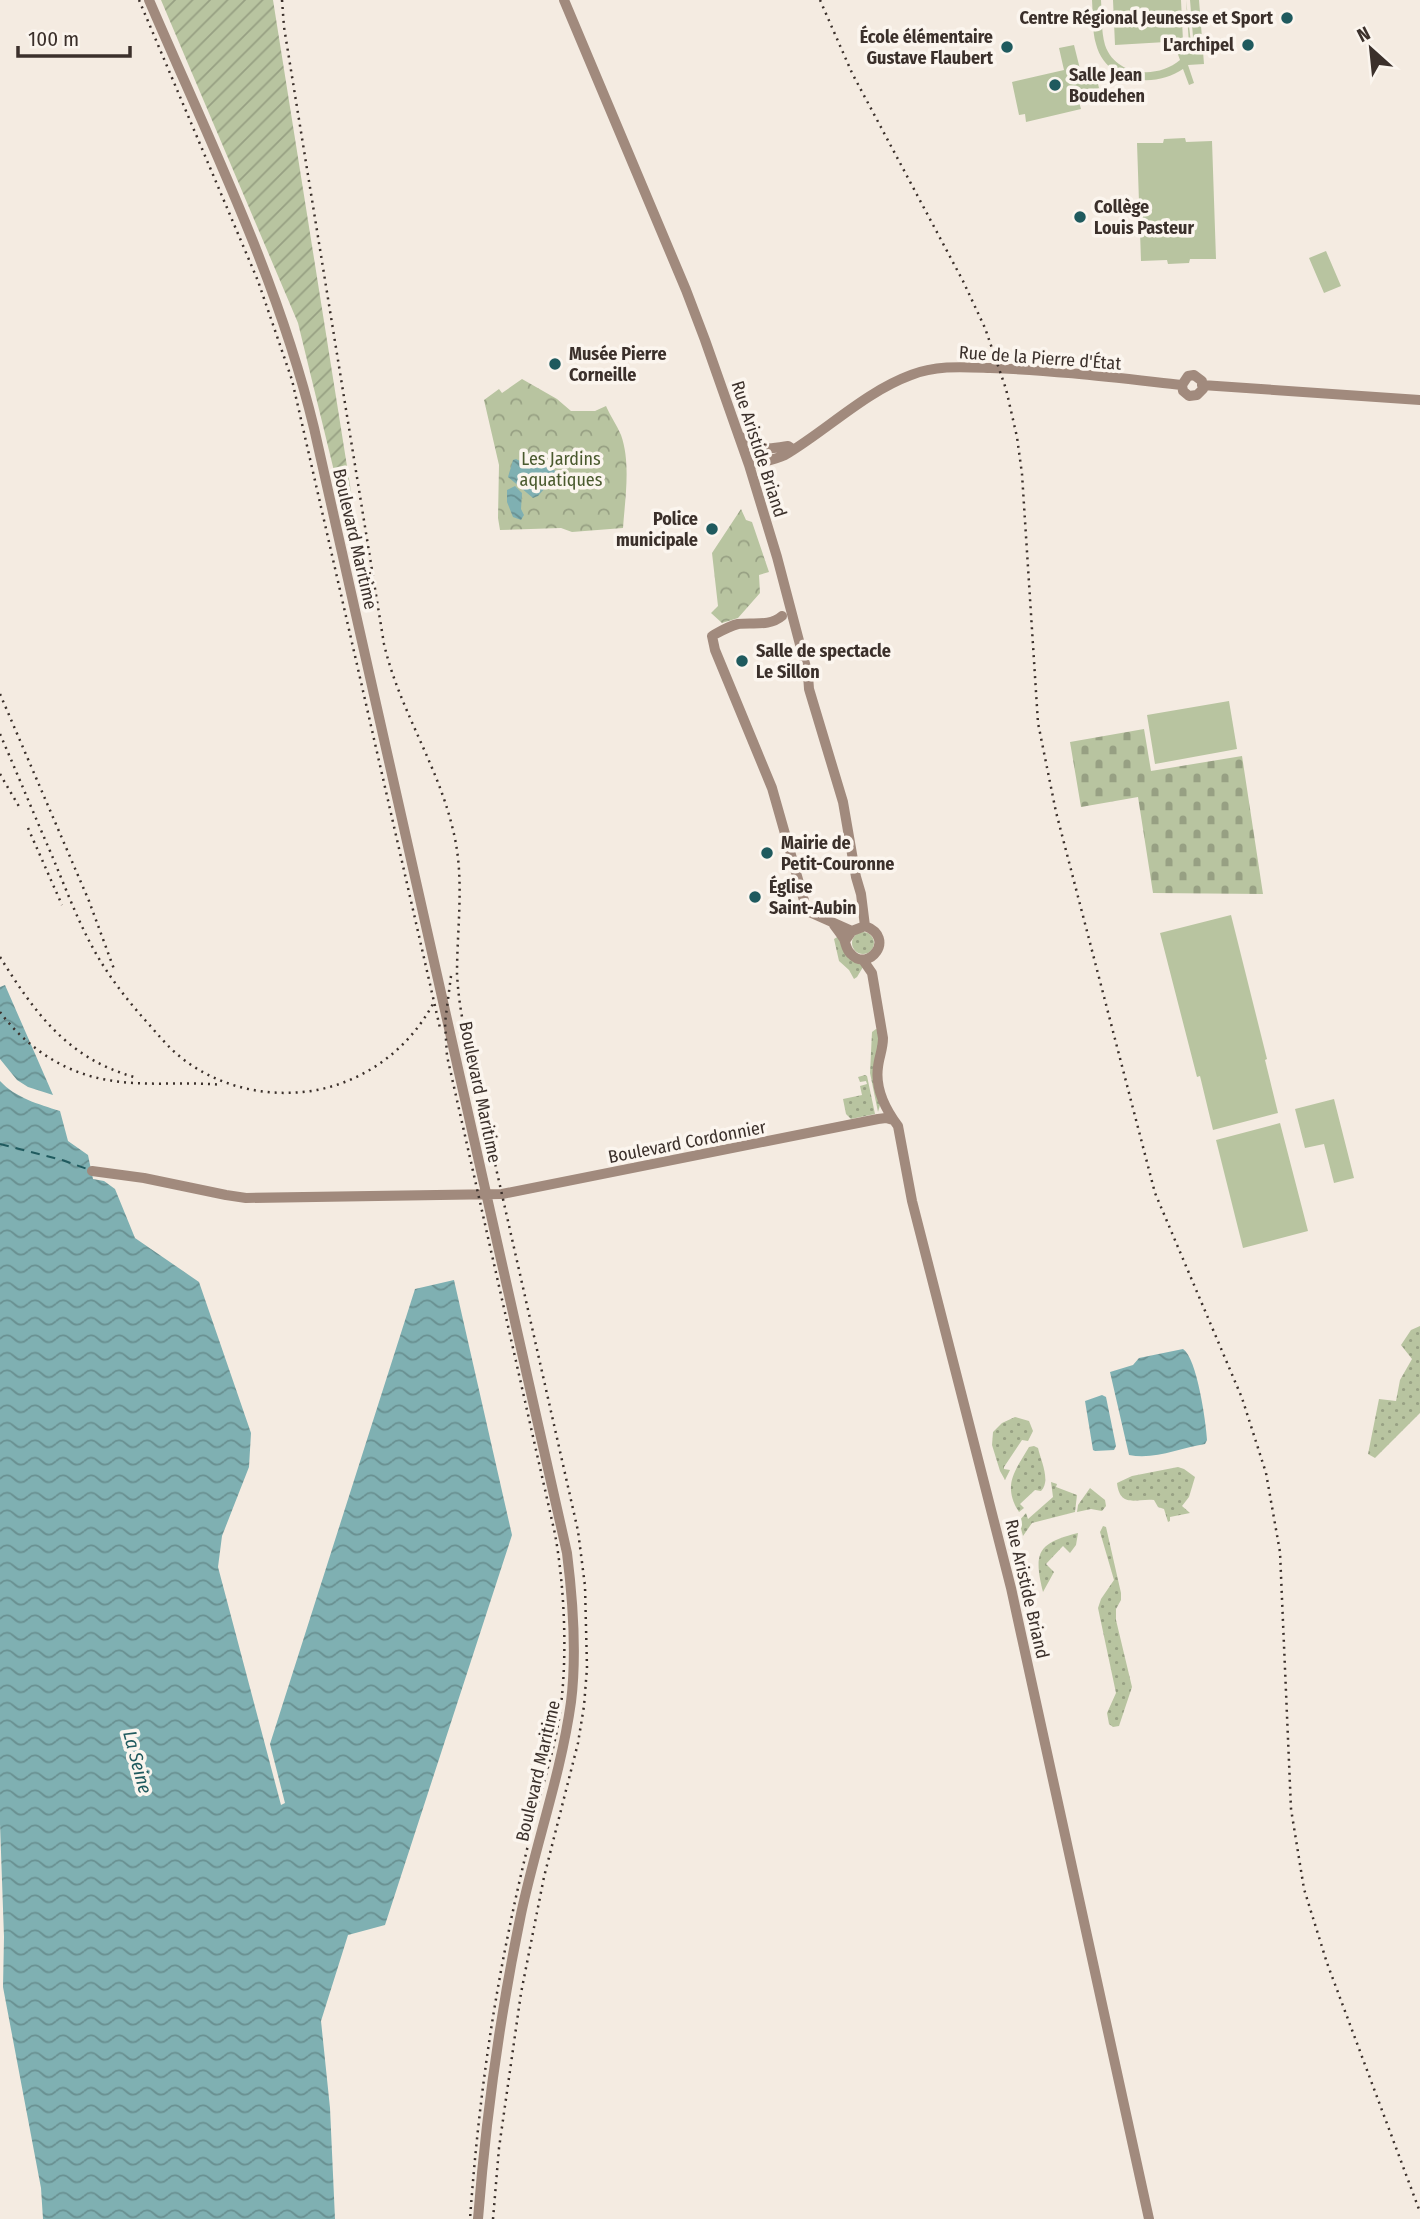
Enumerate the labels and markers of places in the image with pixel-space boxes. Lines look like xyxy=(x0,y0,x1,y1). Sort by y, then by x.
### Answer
place label: Centre Régional Jeunesse et Sport xyxy=(1019,7,1274,29)
marker: Centre Régional Jeunesse et Sport xyxy=(1279,10,1295,26)
place label: École élémentaire Gustave Flaubert xyxy=(860,25,994,69)
place label: L'archipel xyxy=(1163,34,1234,56)
marker: L'archipel xyxy=(1240,37,1256,53)
marker: École élémentaire Gustave Flaubert xyxy=(999,39,1015,55)
place label: Salle Jean Boudehen xyxy=(1069,64,1145,107)
marker: Salle Jean Boudehen xyxy=(1047,77,1063,93)
place label: Collège Louis Pasteur xyxy=(1094,196,1194,239)
marker: Collège Louis Pasteur xyxy=(1072,209,1088,225)
place label: Musée Pierre Corneille xyxy=(569,343,667,386)
marker: Musée Pierre Corneille xyxy=(547,356,563,372)
place label: Police municipale xyxy=(616,508,698,551)
marker: Police municipale xyxy=(704,521,720,537)
place label: Salle de spectacle Le Sillon xyxy=(756,640,891,683)
marker: Salle de spectacle Le Sillon xyxy=(734,653,750,669)
place label: Mairie de Petit-Couronne xyxy=(781,832,894,875)
marker: Mairie de Petit-Couronne xyxy=(759,845,775,861)
place label: Église Saint-Aubin xyxy=(769,875,857,919)
marker: Église Saint-Aubin xyxy=(747,889,763,905)

